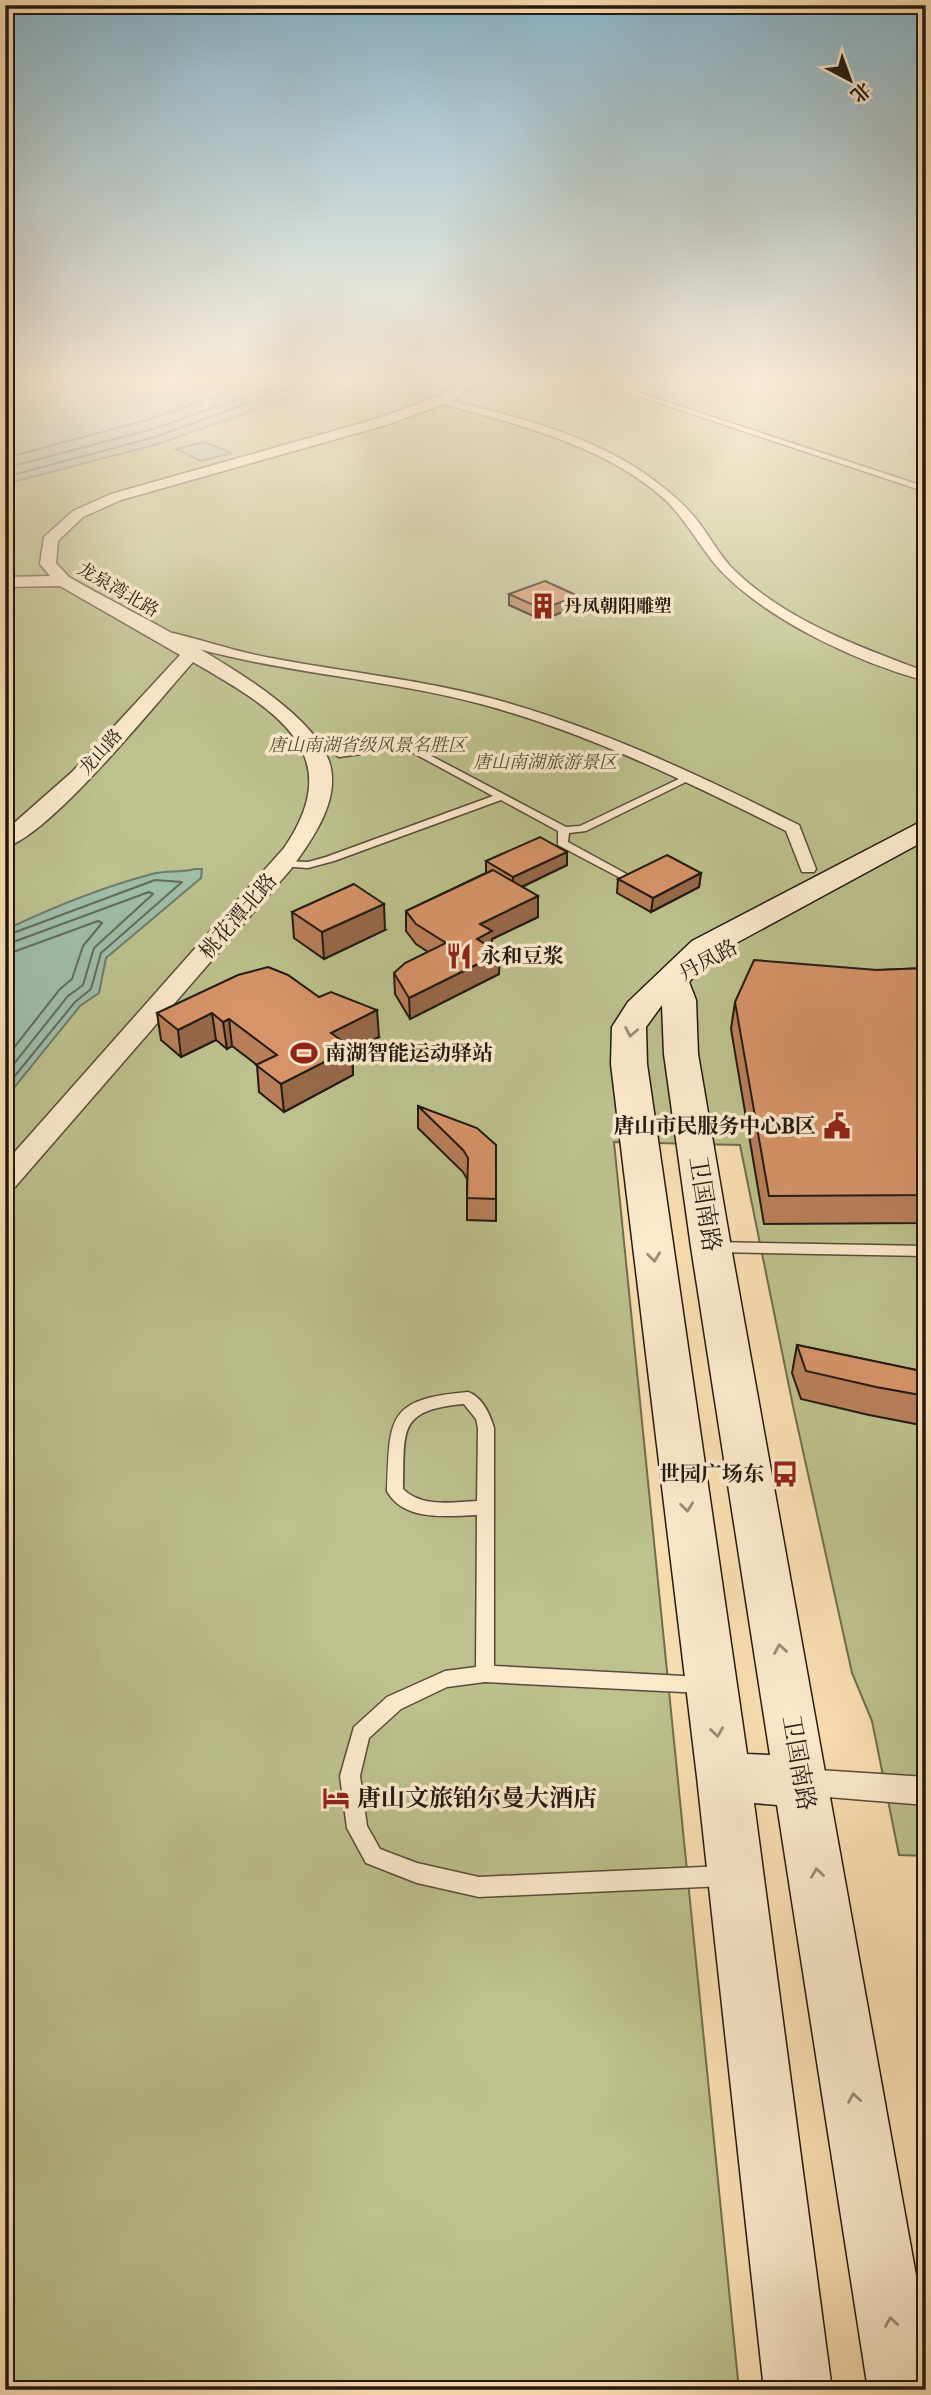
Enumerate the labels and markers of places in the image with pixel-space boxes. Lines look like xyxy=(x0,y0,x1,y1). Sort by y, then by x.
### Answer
building icon: 丹凤朝阳雕塑 xyxy=(528,591,558,621)
place label: 丹凤朝阳雕塑 xyxy=(564,596,672,617)
restaurant icon: 永和豆浆 xyxy=(444,941,474,971)
place label: 永和豆浆 xyxy=(480,944,564,968)
sports icon: 南湖智能运动驿站 xyxy=(289,1038,319,1068)
place label: 南湖智能运动驿站 xyxy=(325,1041,493,1065)
public building icon: 唐山市民服务中心B区 xyxy=(822,1111,852,1141)
place label: 唐山市民服务中心B区 xyxy=(613,1114,816,1138)
bus stop icon: 世园广场东 xyxy=(770,1459,800,1489)
place label: 世园广场东 xyxy=(659,1462,764,1486)
hotel icon: 唐山文旅铂尔曼大酒店 xyxy=(321,1783,351,1813)
place label: 唐山文旅铂尔曼大酒店 xyxy=(357,1784,597,1812)

